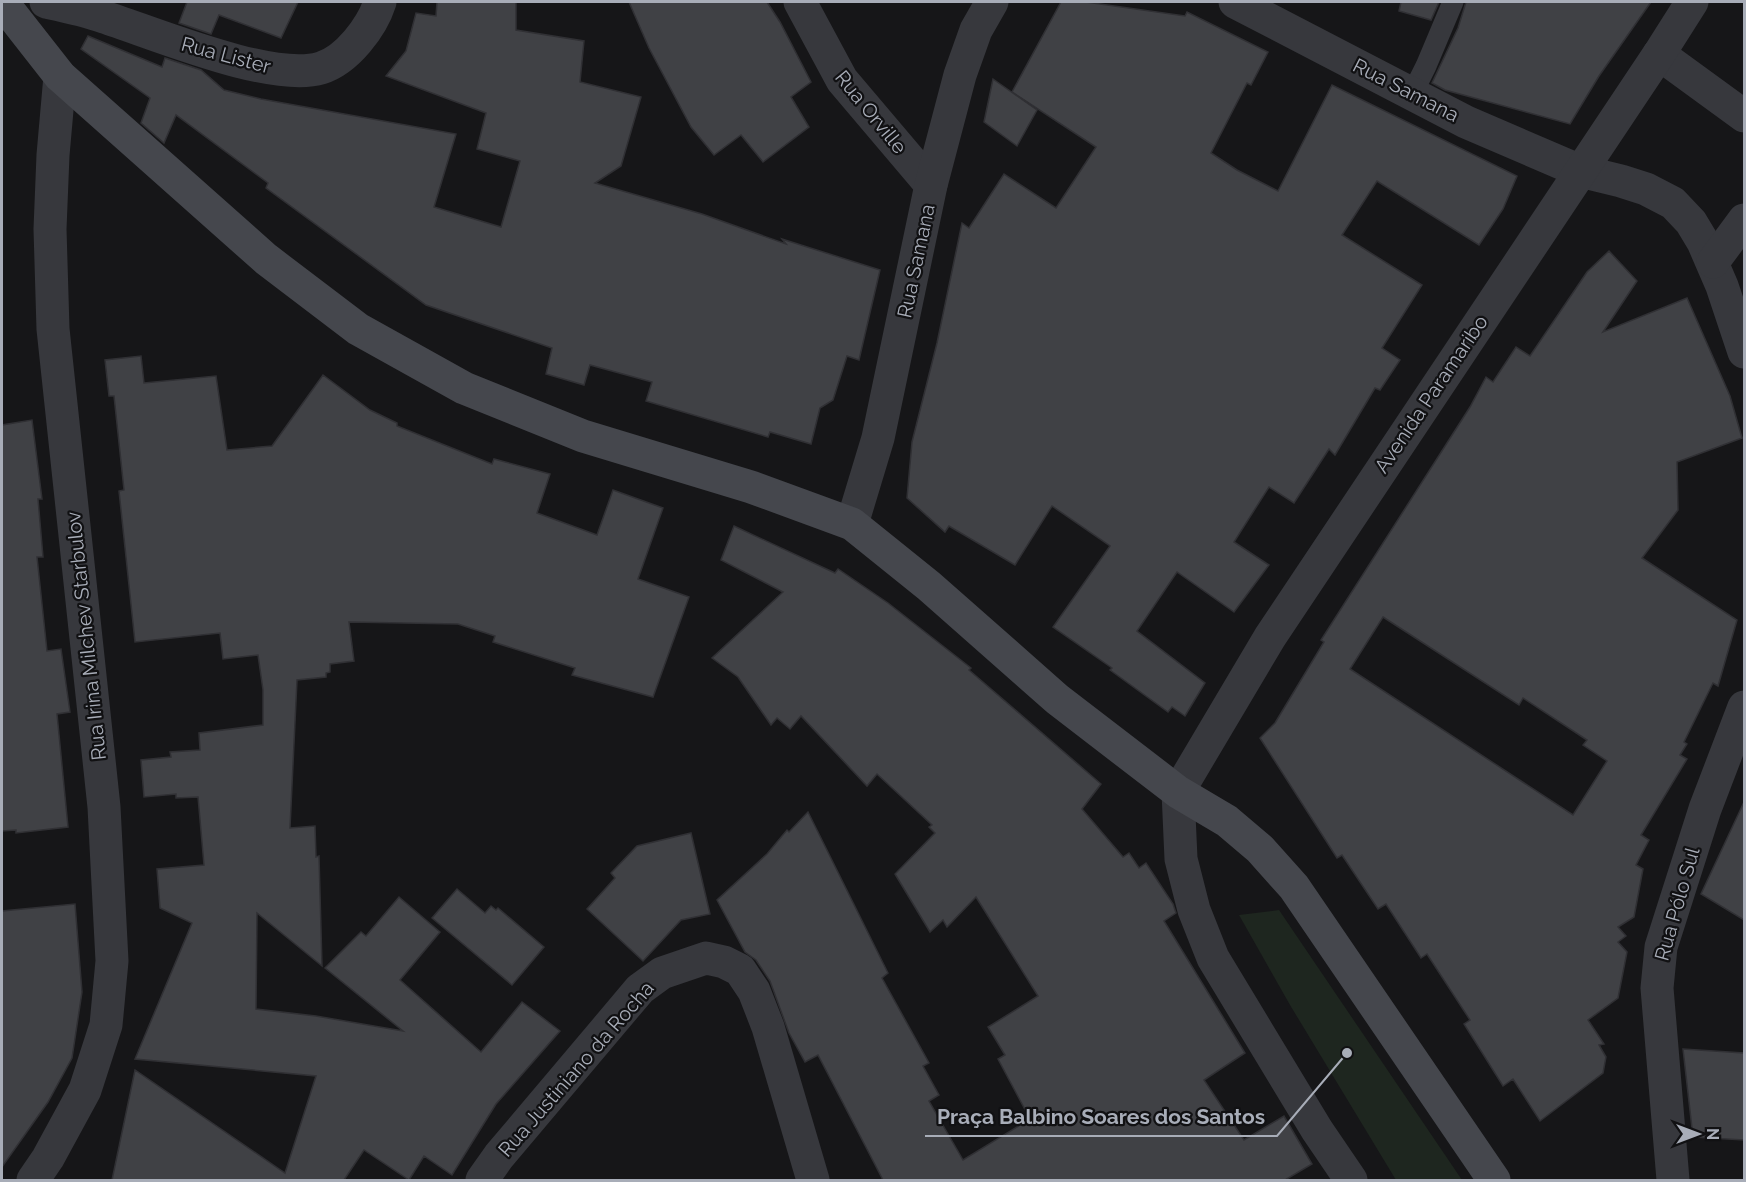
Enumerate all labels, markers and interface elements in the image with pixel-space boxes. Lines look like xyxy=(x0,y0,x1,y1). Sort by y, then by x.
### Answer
street label: Rua Lister xyxy=(179,32,273,78)
street label: Rua Samana xyxy=(1349,53,1463,127)
street label: Rua Orville xyxy=(830,65,912,159)
street label: Rua Samana xyxy=(892,202,940,320)
street label: Avenida Paramaribo xyxy=(1369,310,1493,478)
street label: Rua Irina Milchev Starbulov xyxy=(61,510,111,762)
street label: Rua Pólo Sul xyxy=(1649,844,1705,963)
street label: Rua Justiniano da Rocha xyxy=(493,976,659,1162)
callout: Praça Balbino Soares dos Santos xyxy=(925,1097,1277,1136)
text: Praça Balbino Soares dos Santos xyxy=(937,1104,1265,1129)
north arrow xyxy=(1668,1104,1728,1164)
text: N xyxy=(1703,1128,1722,1140)

